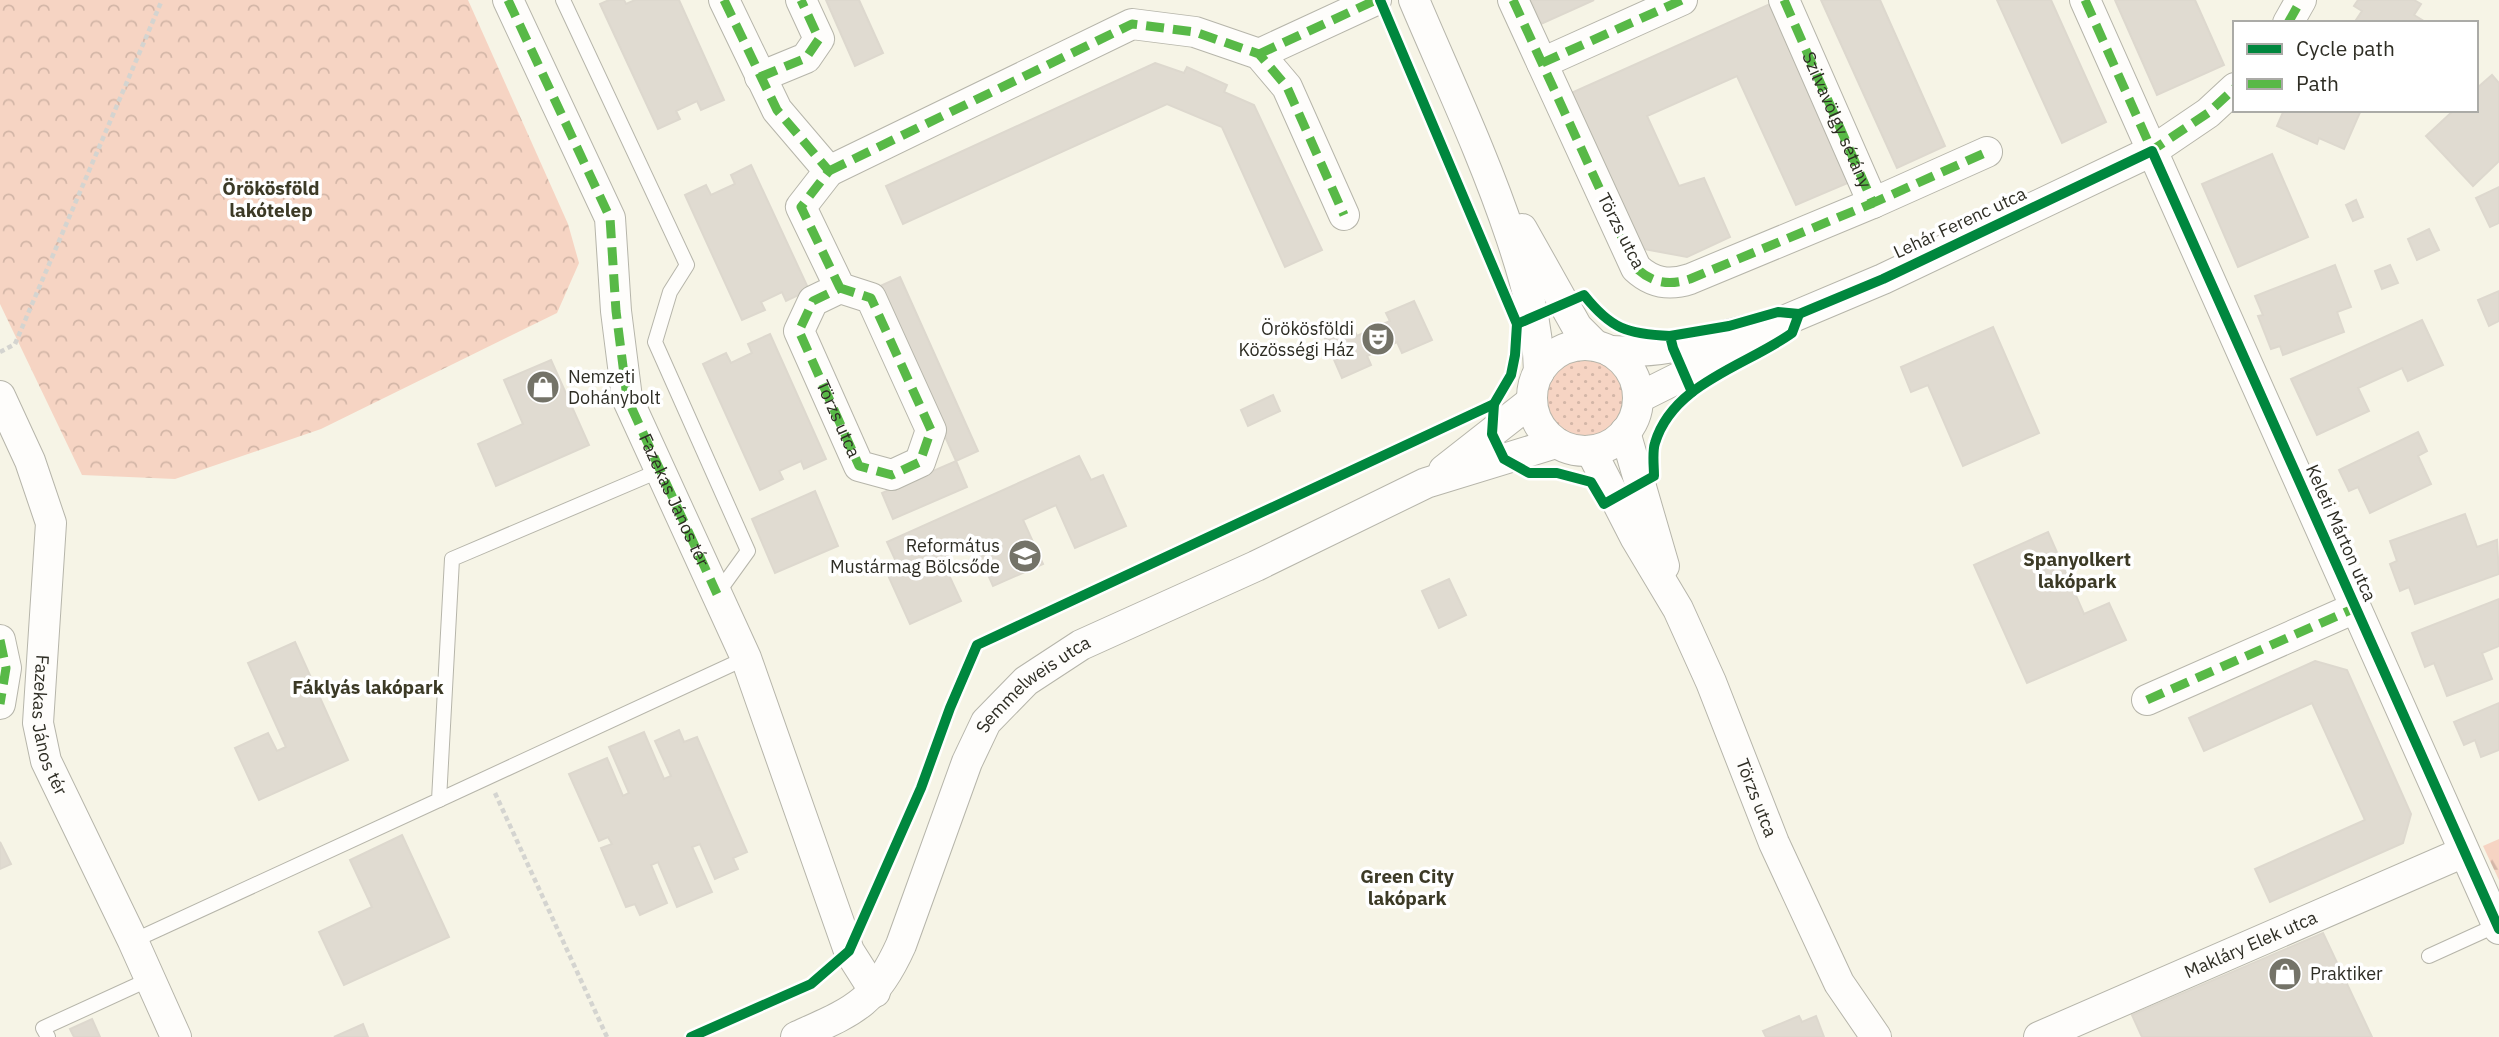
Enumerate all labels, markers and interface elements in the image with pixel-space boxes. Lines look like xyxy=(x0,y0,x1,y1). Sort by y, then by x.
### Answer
legend xyxy=(2233,21,2478,112)
text: Cycle path xyxy=(2296,34,2395,62)
street label: Szilvavölgy sétány xyxy=(1797,48,1877,191)
text: Path xyxy=(2296,69,2339,97)
district label: Örökösföld lakótelep xyxy=(222,176,320,222)
street label: Lehár Ferenc utca xyxy=(1890,182,2030,263)
street label: Törzs utca xyxy=(1593,189,1651,273)
place label: Örökösföldi Közösségi Ház xyxy=(1239,317,1354,361)
theatre icon: Örökösföldi Közösségi Ház xyxy=(1359,320,1397,358)
place label: Nemzeti Dohánybolt xyxy=(568,365,661,409)
shop icon: Nemzeti Dohánybolt xyxy=(524,368,562,406)
street label: Törzs utca xyxy=(811,376,866,461)
street label: Fazekas János tér xyxy=(634,430,715,571)
street label: Keleti Márton utca xyxy=(2301,461,2382,605)
place label: Református Mustármag Bölcsőde xyxy=(830,534,1000,578)
school or university icon: Református Mustármag Bölcsőde xyxy=(1006,537,1044,575)
district label: Spanyolkert lakópark xyxy=(2023,547,2131,593)
street label: Semmelweis utca xyxy=(971,630,1094,736)
street label: Fazekas János tér xyxy=(27,654,73,799)
district label: Fáklyás lakópark xyxy=(292,675,444,699)
street label: Törzs utca xyxy=(1731,755,1783,841)
district label: Green City lakópark xyxy=(1360,864,1455,910)
street label: Makláry Elek utca xyxy=(2181,905,2321,983)
shop icon: Praktiker xyxy=(2266,955,2304,993)
place label: Praktiker xyxy=(2310,962,2383,985)

